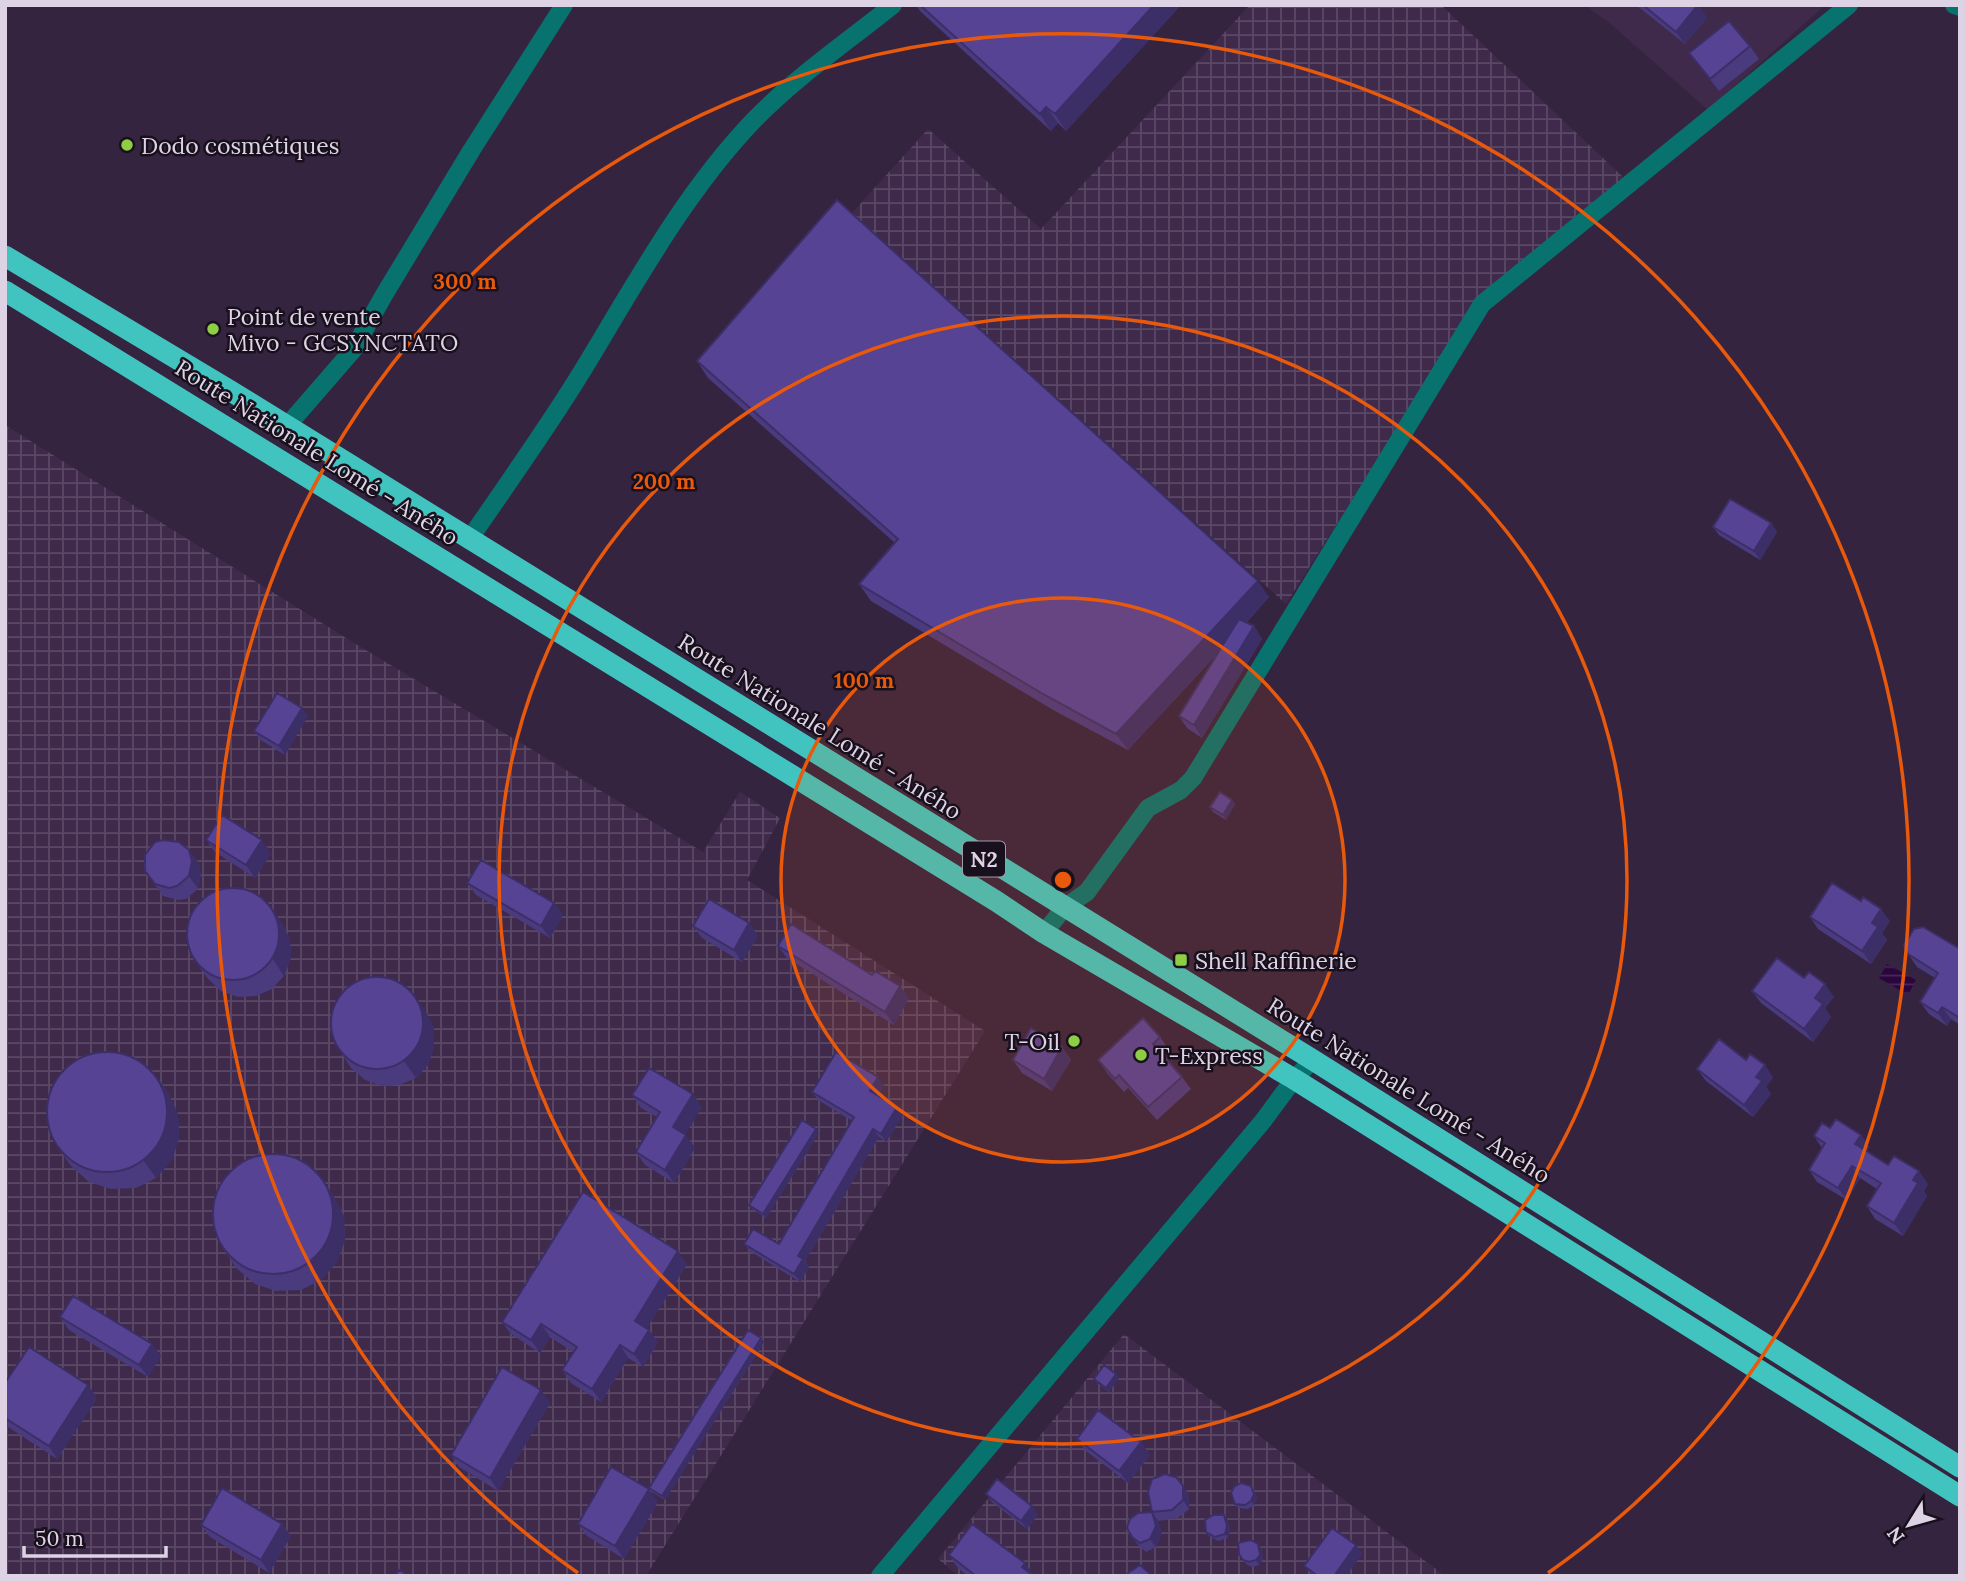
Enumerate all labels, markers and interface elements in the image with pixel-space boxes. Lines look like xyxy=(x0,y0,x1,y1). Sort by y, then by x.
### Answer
place label: Dodo cosmétiques xyxy=(141,131,339,160)
marker: Dodo cosmétiques xyxy=(119,137,135,153)
text: 300 m xyxy=(433,268,497,295)
place label: Point de vente Mivo - GCSYNCTATO xyxy=(227,302,458,357)
marker: Point de vente Mivo - GCSYNCTATO xyxy=(205,321,221,337)
street label: Route Nationale Lomé - Aného xyxy=(170,353,464,551)
text: 200 m xyxy=(633,468,695,495)
street label: Route Nationale Lomé - Aného xyxy=(673,627,967,825)
text: 100 m xyxy=(834,667,894,694)
road number: N2 xyxy=(963,842,1005,876)
centre of rings xyxy=(1051,868,1075,892)
place label: Shell Raffinerie xyxy=(1195,946,1357,975)
marker: Shell Raffinerie xyxy=(1173,952,1189,968)
street label: Route Nationale Lomé - Aného xyxy=(1262,991,1556,1189)
place label: T-Oil xyxy=(1005,1027,1060,1056)
marker: T-Oil xyxy=(1066,1033,1082,1049)
place label: T-Express xyxy=(1155,1041,1263,1070)
marker: T-Express xyxy=(1133,1047,1149,1063)
north arrow xyxy=(1874,1490,1944,1560)
scale bar xyxy=(24,1514,166,1558)
text: N xyxy=(1881,1522,1909,1548)
text: 50 m xyxy=(35,1525,84,1552)

